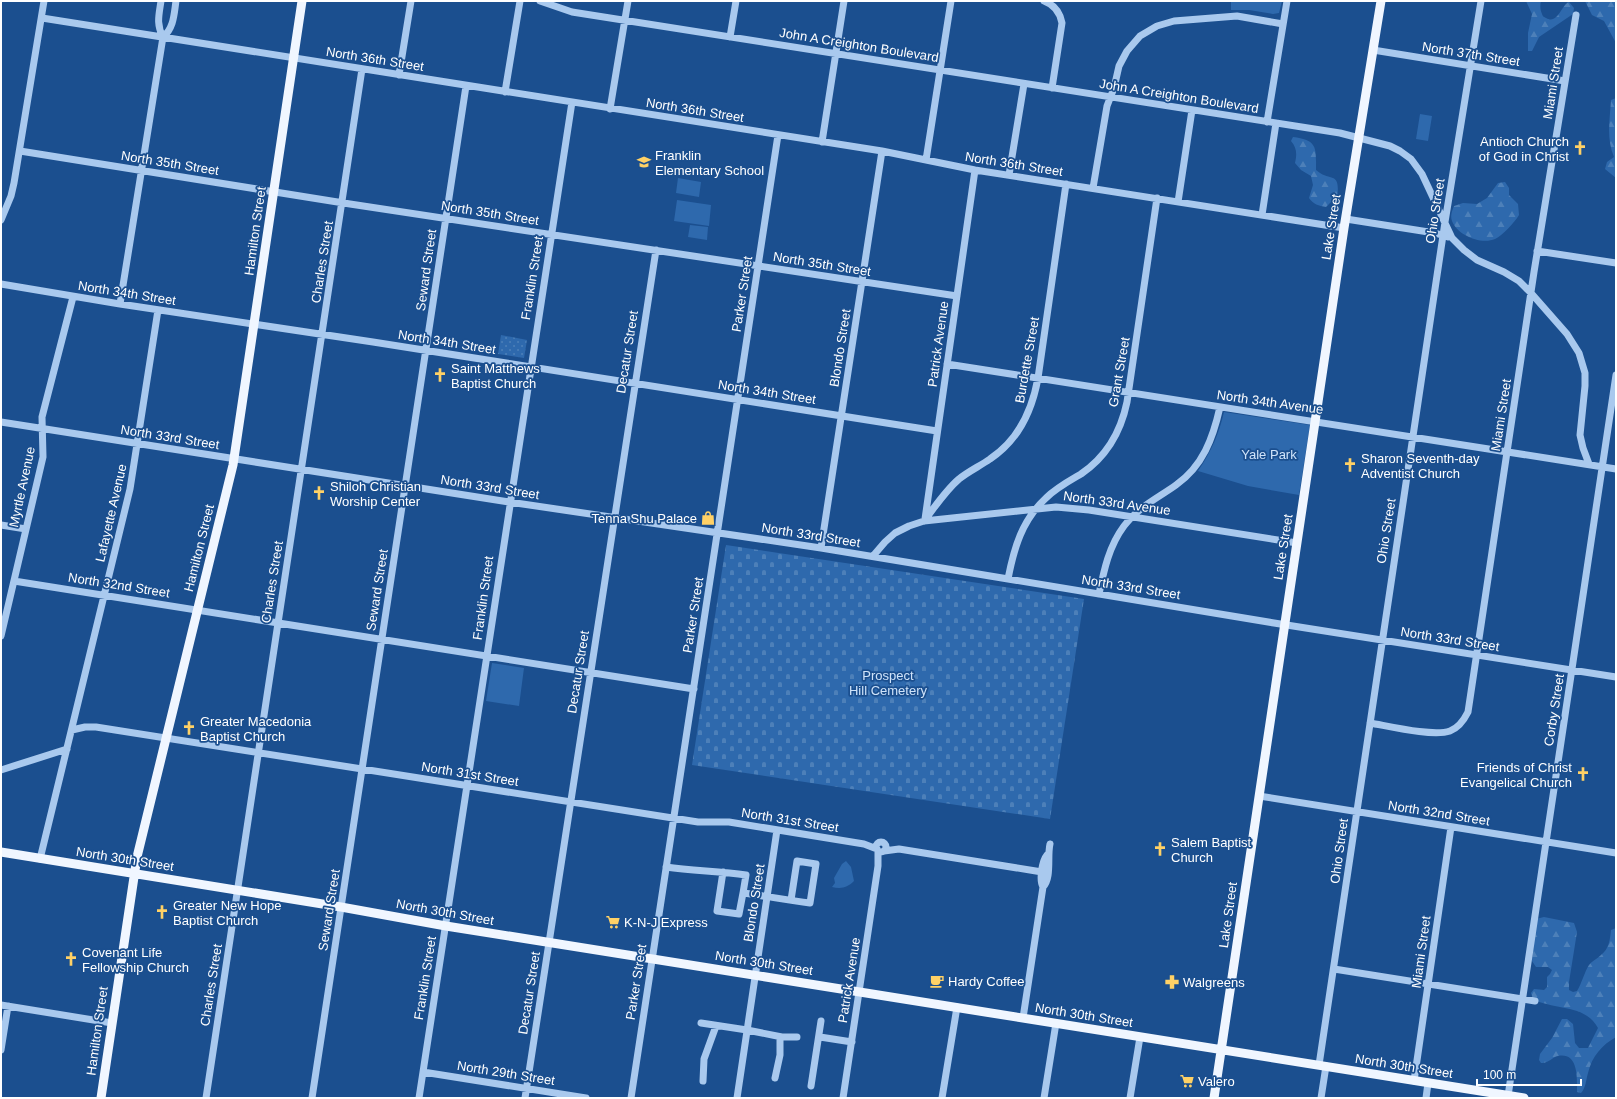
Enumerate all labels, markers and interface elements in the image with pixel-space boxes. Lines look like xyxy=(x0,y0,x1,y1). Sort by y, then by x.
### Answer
street label: John A Creighton Boulevard xyxy=(778,25,940,65)
street label: North 37th Street xyxy=(1421,39,1521,69)
street label: North 36th Street xyxy=(325,44,425,74)
street label: Miami Street xyxy=(1540,45,1566,120)
street label: John A Creighton Boulevard xyxy=(1098,76,1260,116)
street label: North 36th Street xyxy=(645,95,745,125)
place label: Antioch Church of God in Christ xyxy=(1479,134,1569,164)
church icon: Antioch Church of God in Christ xyxy=(1572,140,1588,156)
street label: North 35th Street xyxy=(120,148,220,178)
place label: Franklin Elementary School xyxy=(655,148,764,178)
street label: North 36th Street xyxy=(964,149,1064,179)
school or university icon: Franklin Elementary School xyxy=(636,154,652,170)
street label: Ohio Street xyxy=(1422,177,1448,245)
street label: Hamilton Street xyxy=(241,185,269,276)
street label: Lake Street xyxy=(1318,193,1344,261)
street label: North 35th Street xyxy=(440,198,540,228)
street label: Charles Street xyxy=(308,219,336,304)
street label: Seward Street xyxy=(413,228,439,312)
street label: Franklin Street xyxy=(518,235,546,321)
street label: North 35th Street xyxy=(772,249,872,279)
street label: Parker Street xyxy=(729,255,755,333)
street label: North 34th Street xyxy=(77,278,177,308)
street label: Patrick Avenue xyxy=(925,300,951,388)
street label: Blondo Street xyxy=(826,308,854,388)
street label: Decatur Street xyxy=(613,309,641,395)
street label: Burdette Street xyxy=(1012,315,1042,404)
street label: North 34th Street xyxy=(397,327,497,357)
street label: Grant Street xyxy=(1105,335,1133,408)
place label: Saint Matthews Baptist Church xyxy=(451,361,540,391)
church icon: Saint Matthews Baptist Church xyxy=(432,367,448,383)
street label: North 34th Street xyxy=(717,377,817,407)
street label: Miami Street xyxy=(1488,377,1514,452)
street label: North 34th Avenue xyxy=(1216,387,1324,417)
street label: North 33rd Street xyxy=(120,422,221,452)
street label: Myrtle Avenue xyxy=(6,445,38,529)
park label: Yale Park xyxy=(1241,447,1297,462)
place label: Sharon Seventh-day Adventist Church xyxy=(1361,451,1480,481)
church icon: Sharon Seventh-day Adventist Church xyxy=(1342,457,1358,473)
street label: Lafayette Avenue xyxy=(92,462,130,564)
street label: North 33rd Street xyxy=(440,472,541,502)
place label: Shiloh Christian Worship Center xyxy=(330,479,421,509)
church icon: Shiloh Christian Worship Center xyxy=(311,485,327,501)
street label: North 33rd Avenue xyxy=(1062,488,1172,518)
street label: Ohio Street xyxy=(1373,497,1399,565)
street label: Hamilton Street xyxy=(181,502,217,593)
shop icon: Tenna Shu Palace xyxy=(700,510,716,526)
place label: Tenna Shu Palace xyxy=(591,511,697,526)
street label: Lake Street xyxy=(1270,513,1296,581)
street label: North 33rd Street xyxy=(761,520,862,550)
street label: Charles Street xyxy=(258,539,286,624)
street label: Seward Street xyxy=(363,548,391,632)
street label: Franklin Street xyxy=(470,555,496,641)
street label: North 32nd Street xyxy=(67,570,171,600)
street label: North 33rd Street xyxy=(1081,572,1182,602)
street label: Parker Street xyxy=(680,576,706,654)
street label: North 33rd Street xyxy=(1400,624,1501,654)
street label: Decatur Street xyxy=(564,629,592,715)
park label: Prospect Hill Cemetery xyxy=(849,668,928,698)
street label: Corby Street xyxy=(1541,672,1567,747)
place label: Greater Macedonia Baptist Church xyxy=(200,714,312,744)
church icon: Greater Macedonia Baptist Church xyxy=(181,720,197,736)
street label: North 31st Street xyxy=(420,759,520,789)
place label: Friends of Christ Evangelical Church xyxy=(1460,760,1572,790)
church icon: Friends of Christ Evangelical Church xyxy=(1575,766,1591,782)
street label: North 32nd Street xyxy=(1387,798,1491,828)
street label: North 31st Street xyxy=(740,805,840,835)
street label: Ohio Street xyxy=(1327,817,1351,885)
place label: Salem Baptist Church xyxy=(1171,835,1252,865)
church icon: Salem Baptist Church xyxy=(1152,841,1168,857)
street label: North 30th Street xyxy=(75,844,175,874)
street label: Blondo Street xyxy=(740,863,768,943)
street label: Seward Street xyxy=(315,868,343,952)
street label: Lake Street xyxy=(1216,881,1240,949)
street label: North 30th Street xyxy=(395,896,495,928)
place label: Greater New Hope Baptist Church xyxy=(173,898,281,928)
church icon: Greater New Hope Baptist Church xyxy=(154,904,170,920)
supermarket icon: K-N-J Express xyxy=(605,914,621,930)
street label: Miami Street xyxy=(1408,914,1434,989)
place label: K-N-J Express xyxy=(624,915,708,930)
street label: Franklin Street xyxy=(411,935,439,1021)
street label: Patrick Avenue xyxy=(835,936,863,1024)
street label: Charles Street xyxy=(197,942,225,1027)
street label: Parker Street xyxy=(623,943,649,1021)
place label: Covenant Life Fellowship Church xyxy=(82,945,189,975)
street label: North 30th Street xyxy=(714,948,814,978)
street label: Decatur Street xyxy=(515,950,543,1036)
church icon: Covenant Life Fellowship Church xyxy=(63,951,79,967)
cafe icon: Hardy Coffee xyxy=(929,973,945,989)
place label: Hardy Coffee xyxy=(948,974,1024,989)
pharmacy icon: Walgreens xyxy=(1164,974,1180,990)
place label: Walgreens xyxy=(1183,975,1245,990)
street label: Hamilton Street xyxy=(83,985,111,1076)
street label: North 30th Street xyxy=(1034,1000,1134,1030)
street label: North 30th Street xyxy=(1354,1051,1454,1081)
street label: North 29th Street xyxy=(456,1058,556,1088)
scale bar xyxy=(1477,1061,1581,1087)
text: 100 m xyxy=(1483,1068,1516,1082)
supermarket icon: Valero xyxy=(1179,1073,1195,1089)
place label: Valero xyxy=(1198,1074,1235,1089)

